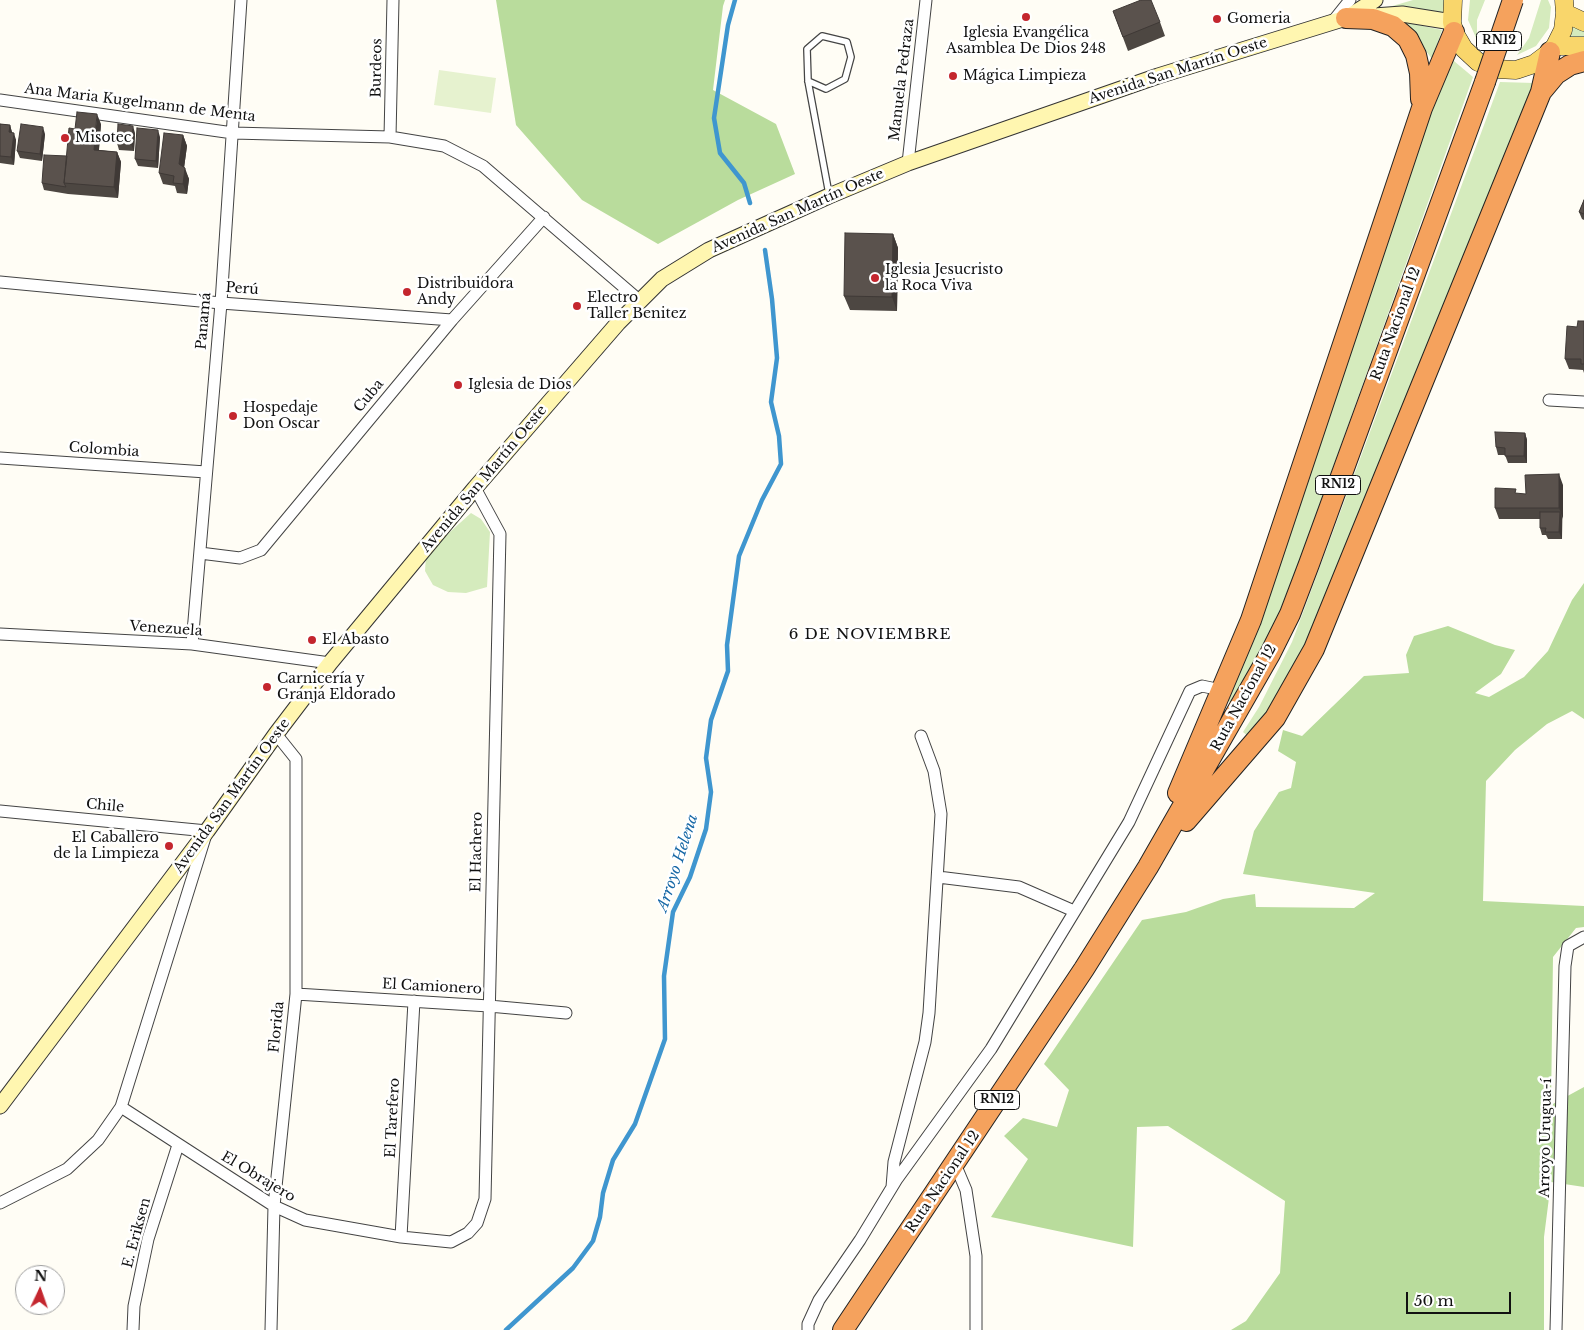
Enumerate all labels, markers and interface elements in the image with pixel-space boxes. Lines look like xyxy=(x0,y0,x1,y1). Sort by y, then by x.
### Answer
marker: Iglesia Evangélica Asamblea De Dios 248 xyxy=(1020,11,1032,23)
place label: Gomeria xyxy=(1227,11,1291,27)
marker: Gomeria xyxy=(1211,13,1223,25)
street label: Manuela Pedraza xyxy=(886,18,918,142)
place label: Iglesia Evangélica Asamblea De Dios 248 xyxy=(946,25,1106,58)
road number: RN12 xyxy=(1476,31,1522,50)
street label: Avenida San Martín Oeste xyxy=(1087,34,1269,108)
street label: Burdeos xyxy=(368,38,386,98)
place label: Mágica Limpieza xyxy=(963,68,1086,84)
marker: Mágica Limpieza xyxy=(947,70,959,82)
street label: Ana Maria Kugelmann de Menta xyxy=(23,80,257,126)
place label: Misotec xyxy=(75,130,131,146)
marker: Misotec xyxy=(59,132,71,144)
street label: Avenida San Martín Oeste xyxy=(709,165,887,257)
place label: Iglesia Jesucristo la Roca Viva xyxy=(885,262,1003,294)
street label: Ruta Nacional 12 xyxy=(1368,265,1424,383)
marker: Iglesia Jesucristo la Roca Viva xyxy=(869,272,881,284)
place label: Distribuidora Andy xyxy=(417,276,514,308)
street label: Perú xyxy=(225,279,259,299)
marker: Distribuidora Andy xyxy=(401,286,413,298)
place label: Electro Taller Benitez xyxy=(587,290,687,322)
street label: Panamá xyxy=(193,292,215,350)
marker: Electro Taller Benitez xyxy=(571,300,583,312)
street label: Cuba xyxy=(351,376,387,416)
place label: Iglesia de Dios xyxy=(468,377,572,393)
marker: Iglesia de Dios xyxy=(452,379,464,391)
place label: Hospedaje Don Oscar xyxy=(243,400,320,432)
street label: Avenida San Martín Oeste xyxy=(418,402,550,556)
marker: Hospedaje Don Oscar xyxy=(227,410,239,422)
street label: Colombia xyxy=(68,439,140,461)
road number: RN12 xyxy=(1316,476,1360,494)
street label: Venezuela xyxy=(129,618,203,640)
district label: 6 DE NOVIEMBRE xyxy=(787,626,953,644)
place label: El Abasto xyxy=(322,632,389,648)
marker: El Abasto xyxy=(306,634,318,646)
street label: Ruta Nacional 12 xyxy=(1208,642,1280,754)
place label: Carnicería y Granja Eldorado xyxy=(277,671,396,704)
marker: Carnicería y Granja Eldorado xyxy=(261,681,273,693)
street label: Avenida San Martín Oeste xyxy=(170,716,294,876)
street label: Chile xyxy=(85,796,125,816)
street label: El Hachero xyxy=(468,812,486,892)
water label: Arroyo Helena xyxy=(654,812,702,914)
place label: El Caballero de la Limpieza xyxy=(53,830,159,862)
marker: El Caballero de la Limpieza xyxy=(163,840,175,852)
street label: El Camionero xyxy=(382,976,482,998)
street label: Florida xyxy=(266,1000,288,1054)
street label: El Tarefero xyxy=(383,1078,403,1158)
street label: Arroyo Urugua-í xyxy=(1537,1078,1555,1198)
road number: RN12 xyxy=(974,1090,1020,1110)
street label: Ruta Nacional 12 xyxy=(903,1128,983,1236)
street label: El Obrajero xyxy=(218,1148,298,1206)
street label: E. Eriksen xyxy=(120,1196,154,1270)
north arrow xyxy=(15,1265,65,1315)
text: N xyxy=(34,1267,48,1285)
scale bar xyxy=(1409,1282,1514,1314)
text: 50 m xyxy=(1414,1291,1454,1310)

